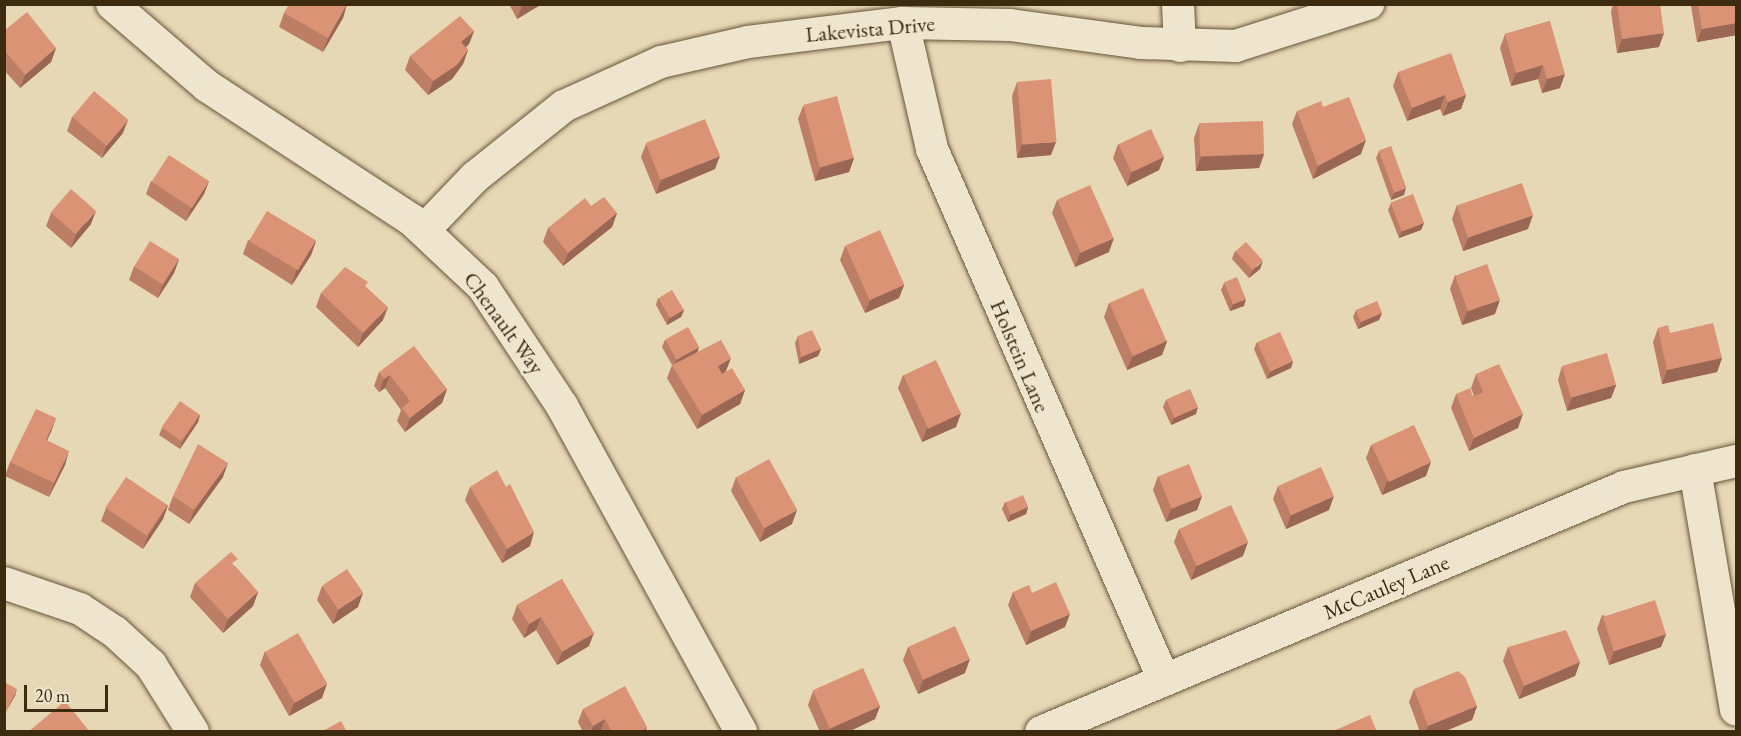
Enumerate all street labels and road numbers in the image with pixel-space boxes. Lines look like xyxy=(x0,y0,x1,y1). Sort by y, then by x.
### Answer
street label: Lakevista Drive xyxy=(804,10,936,48)
street label: Chenault Way xyxy=(458,267,550,379)
street label: Holstein Lane xyxy=(985,296,1055,416)
street label: McCauley Lane xyxy=(1319,549,1453,625)

